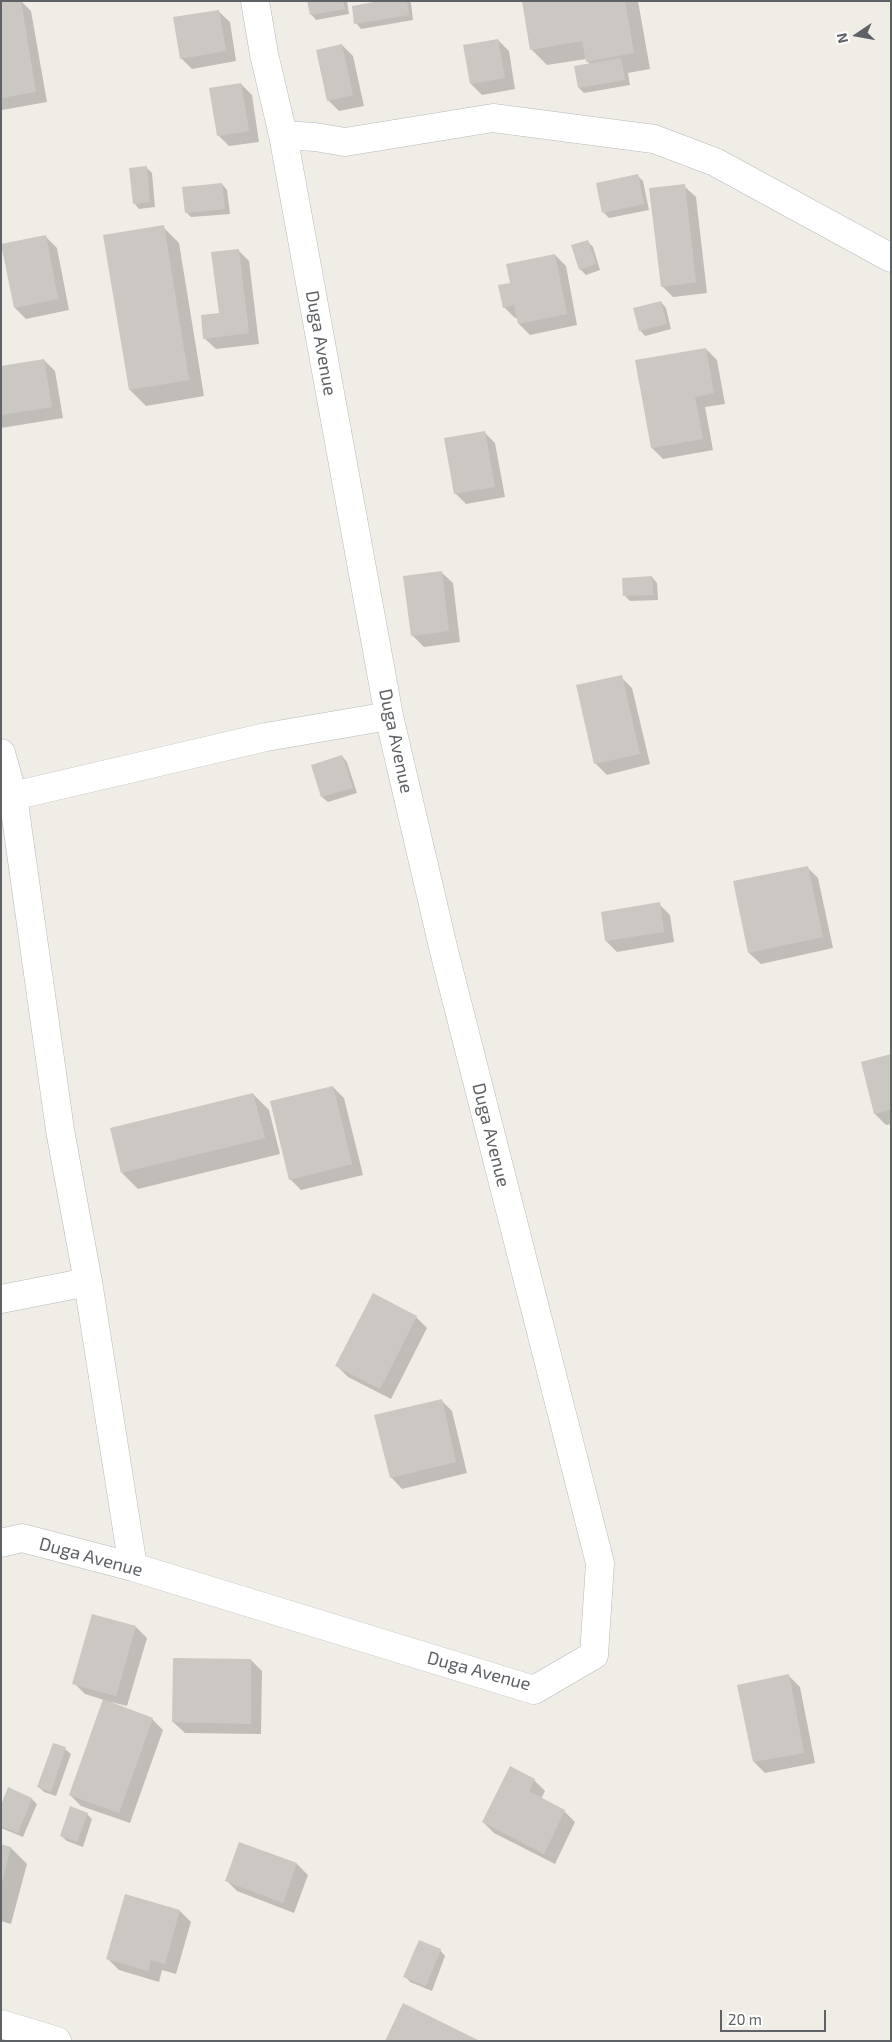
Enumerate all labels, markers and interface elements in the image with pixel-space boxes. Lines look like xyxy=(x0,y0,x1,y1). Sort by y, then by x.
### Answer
north arrow xyxy=(832,10,882,60)
text: N xyxy=(832,32,851,45)
street label: Duga Avenue xyxy=(301,289,341,397)
street label: Duga Avenue xyxy=(374,687,418,795)
street label: Duga Avenue xyxy=(468,1081,514,1189)
street label: Duga Avenue xyxy=(37,1533,145,1581)
street label: Duga Avenue xyxy=(425,1647,533,1695)
scale bar xyxy=(722,2000,828,2032)
text: 20 m xyxy=(728,2010,762,2028)

